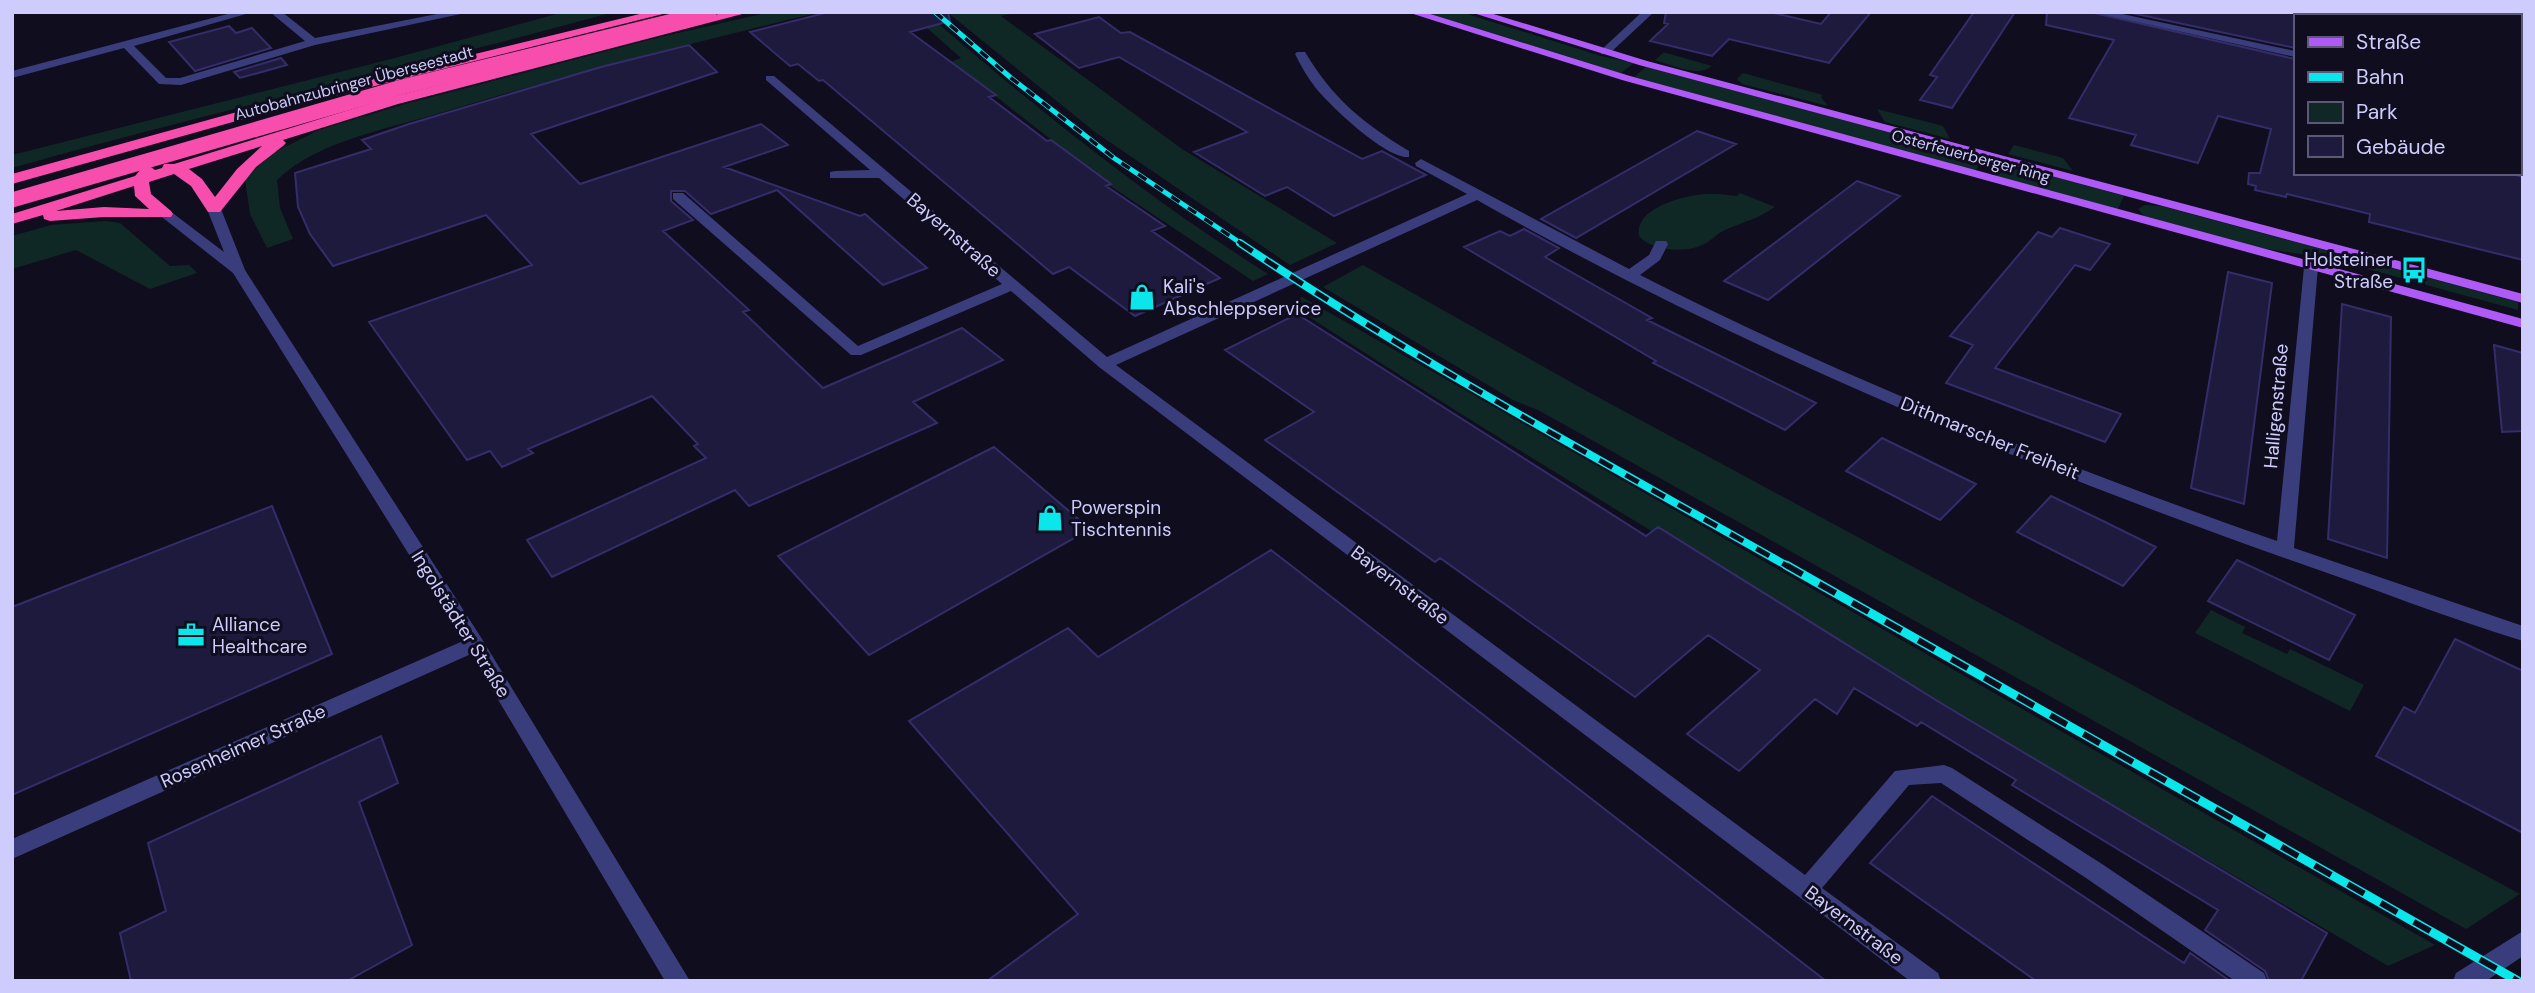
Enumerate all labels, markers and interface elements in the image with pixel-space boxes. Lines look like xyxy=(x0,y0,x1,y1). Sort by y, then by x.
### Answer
legend xyxy=(2294,14,2521,175)
text: Straße xyxy=(2356,28,2421,56)
street label: Autobahnzubringer Überseestadt xyxy=(232,41,476,125)
text: Bahn xyxy=(2356,63,2404,91)
text: Park xyxy=(2356,98,2398,126)
street label: Osterfeuerberger Ring xyxy=(1889,125,2053,187)
text: Gebäude xyxy=(2356,133,2446,161)
street label: Bayernstraße xyxy=(902,187,1006,283)
place label: Holsteiner Straße xyxy=(2304,247,2393,294)
bus stop icon: Holsteiner Straße xyxy=(2399,255,2429,285)
place label: Kali's Abschleppservice xyxy=(1163,274,1321,321)
shop icon: Kali's Abschleppservice xyxy=(1127,282,1157,312)
street label: Halligenstraße xyxy=(2258,343,2294,469)
street label: Dithmarscher Freiheit xyxy=(1897,391,2083,485)
place label: Powerspin Tischtennis xyxy=(1071,495,1171,542)
shop icon: Powerspin Tischtennis xyxy=(1035,503,1065,533)
street label: Bayernstraße xyxy=(1346,540,1454,630)
street label: Ingolstädter Straße xyxy=(406,546,516,702)
place label: Alliance Healthcare xyxy=(212,612,307,659)
office icon: Alliance Healthcare xyxy=(176,620,206,650)
street label: Rosenheimer Straße xyxy=(157,698,329,794)
street label: Bayernstraße xyxy=(1800,880,1908,970)

